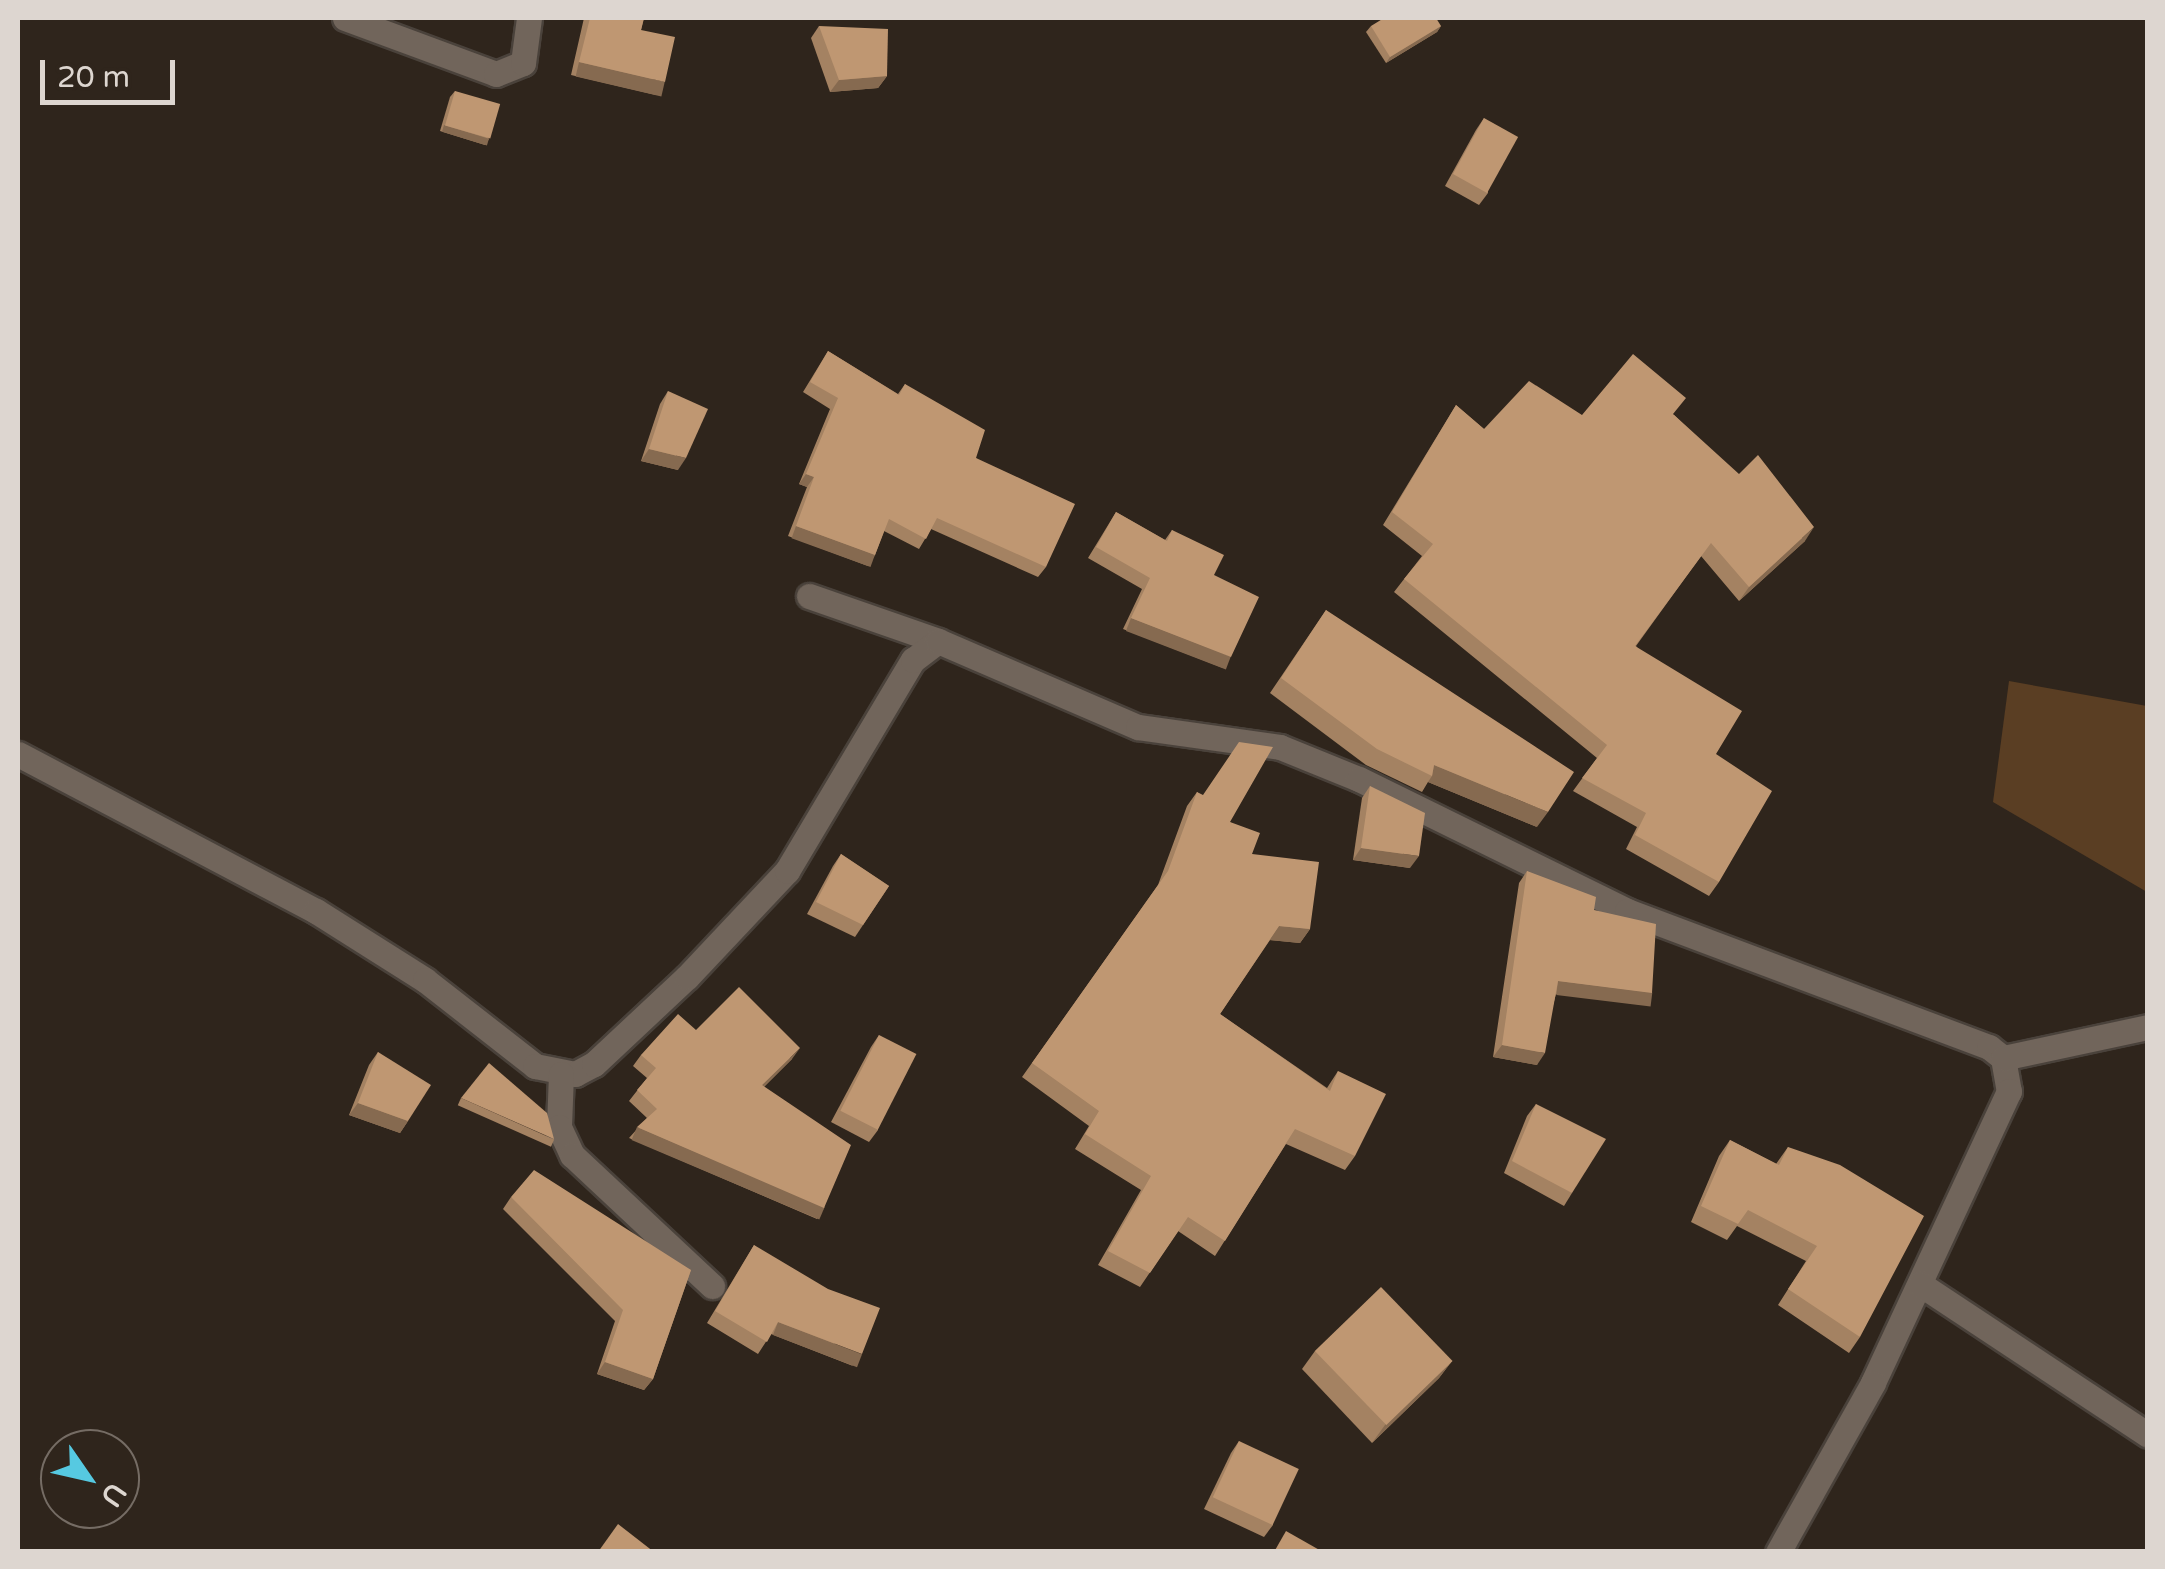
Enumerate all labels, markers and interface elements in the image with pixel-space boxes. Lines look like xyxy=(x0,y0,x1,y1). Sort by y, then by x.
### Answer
scale bar xyxy=(45,40,180,102)
text: 20 m xyxy=(57,59,130,96)
north arrow xyxy=(40,1429,140,1529)
text: U xyxy=(93,1476,133,1513)

